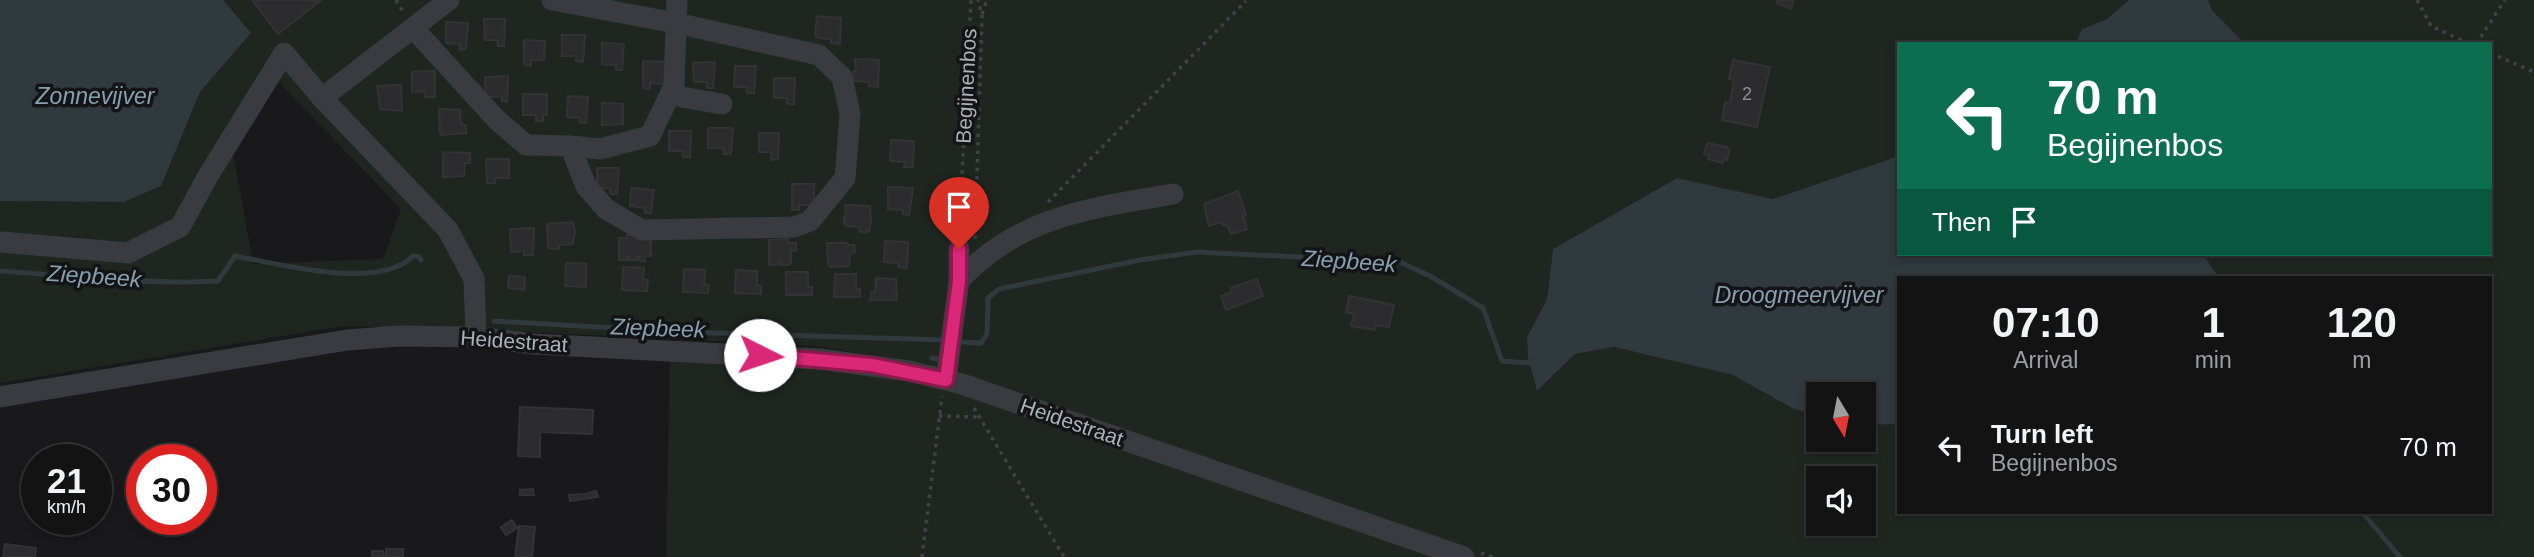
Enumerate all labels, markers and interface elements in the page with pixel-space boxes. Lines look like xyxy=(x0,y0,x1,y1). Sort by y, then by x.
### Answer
street label: Begijnenbos xyxy=(951,28,981,144)
icon: left xyxy=(1932,70,2023,161)
text: 70 m xyxy=(2047,70,2159,124)
water label: Zonnevijver xyxy=(35,83,156,109)
house number: 2 xyxy=(1742,84,1752,104)
text: Begijnenbos xyxy=(2047,127,2223,163)
pin xyxy=(929,177,989,249)
icon: arrive xyxy=(940,188,978,226)
icon: arrive xyxy=(2005,203,2043,241)
text: Then xyxy=(1932,207,1991,237)
water label: Ziepbeek xyxy=(1300,245,1399,277)
water label: Ziepbeek xyxy=(45,260,144,292)
water label: Droogmeervijver xyxy=(1715,282,1885,308)
text: 07:10 xyxy=(1992,299,2100,346)
text: 1 xyxy=(2201,299,2225,346)
text: 120 xyxy=(2327,299,2397,346)
water label: Ziepbeek xyxy=(609,313,707,343)
position arrow xyxy=(723,318,797,392)
street label: Heidestraat xyxy=(460,326,569,356)
text: Arrival xyxy=(2013,347,2078,373)
text: min xyxy=(2195,347,2232,373)
text: m xyxy=(2352,347,2371,373)
north arrow xyxy=(1806,382,1876,452)
map controls xyxy=(1806,382,1876,536)
street label: Heidestraat xyxy=(1017,394,1127,450)
text: Turn left xyxy=(1991,419,2093,449)
icon: left xyxy=(1932,429,1970,467)
text: 70 m xyxy=(2399,432,2457,462)
speed limit sign: 30 xyxy=(126,444,217,535)
text: Begijnenbos xyxy=(1991,450,2118,476)
text: 21 xyxy=(47,461,86,500)
button: sound xyxy=(1806,466,1876,536)
text: km/h xyxy=(47,497,86,517)

